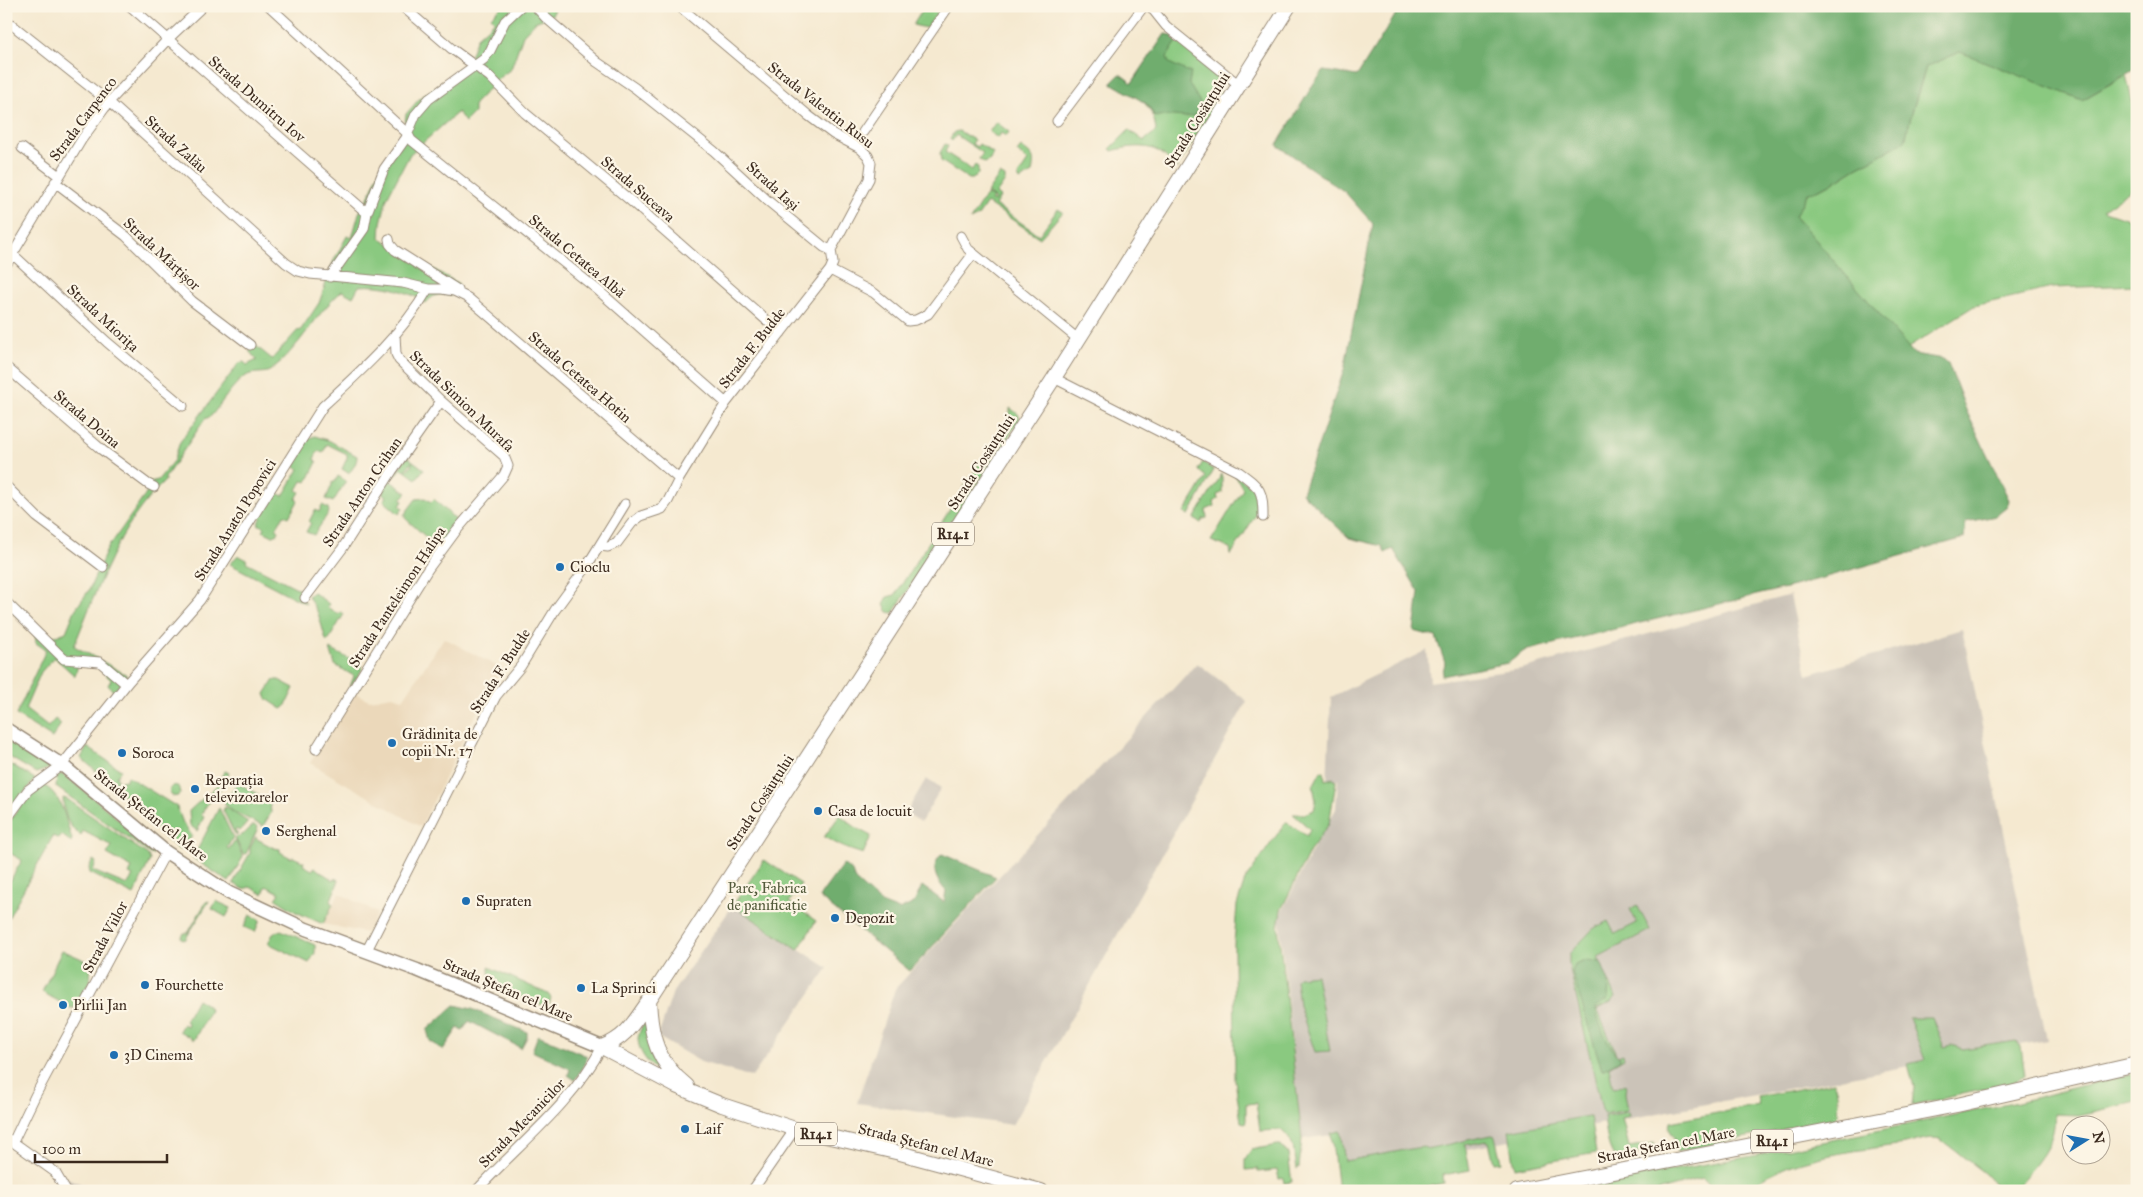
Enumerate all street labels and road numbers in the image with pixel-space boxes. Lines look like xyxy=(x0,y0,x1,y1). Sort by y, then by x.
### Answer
street label: Strada Dumitru Iov xyxy=(205,52,310,146)
street label: Strada Valentin Rusu xyxy=(764,58,878,152)
street label: Strada Cosăuțului xyxy=(1160,69,1234,171)
street label: Strada Carpenco xyxy=(45,73,121,165)
street label: Strada Zalău xyxy=(141,112,211,176)
street label: Strada Suceava xyxy=(597,152,679,226)
street label: Strada Iași xyxy=(743,157,803,215)
street label: Strada Cetatea Albă xyxy=(525,211,629,302)
street label: Strada Mărțișor xyxy=(120,214,204,294)
street label: Strada Miorița xyxy=(63,280,143,356)
street label: Strada F. Budde xyxy=(715,304,789,392)
street label: Strada Cetatea Hotin xyxy=(525,327,635,427)
street label: Strada Simion Murafa xyxy=(406,347,518,456)
street label: Strada Doina xyxy=(50,386,124,452)
street label: Strada Cosăuțului xyxy=(943,411,1019,513)
street label: Strada Anton Crihan xyxy=(319,434,405,550)
street label: Strada Anatol Popovici xyxy=(190,456,280,584)
road number: R14.1 xyxy=(932,522,974,546)
street label: Strada Panteleimon Halipa xyxy=(345,523,450,671)
street label: Strada F. Budde xyxy=(466,625,534,717)
street label: Strada Cosăuțului xyxy=(722,751,798,853)
street label: Strada Ștefan cel Mare xyxy=(91,765,211,865)
street label: Strada Viilor xyxy=(79,898,132,976)
street label: Strada Ștefan cel Mare xyxy=(440,954,576,1026)
street label: Strada Mecanicilor xyxy=(475,1074,569,1171)
street label: Strada Ștefan cel Mare xyxy=(856,1119,996,1171)
road number: R14.1 xyxy=(795,1122,837,1146)
street label: Strada Ștefan cel Mare xyxy=(1596,1123,1736,1167)
road number: R14.1 xyxy=(1751,1130,1793,1152)

